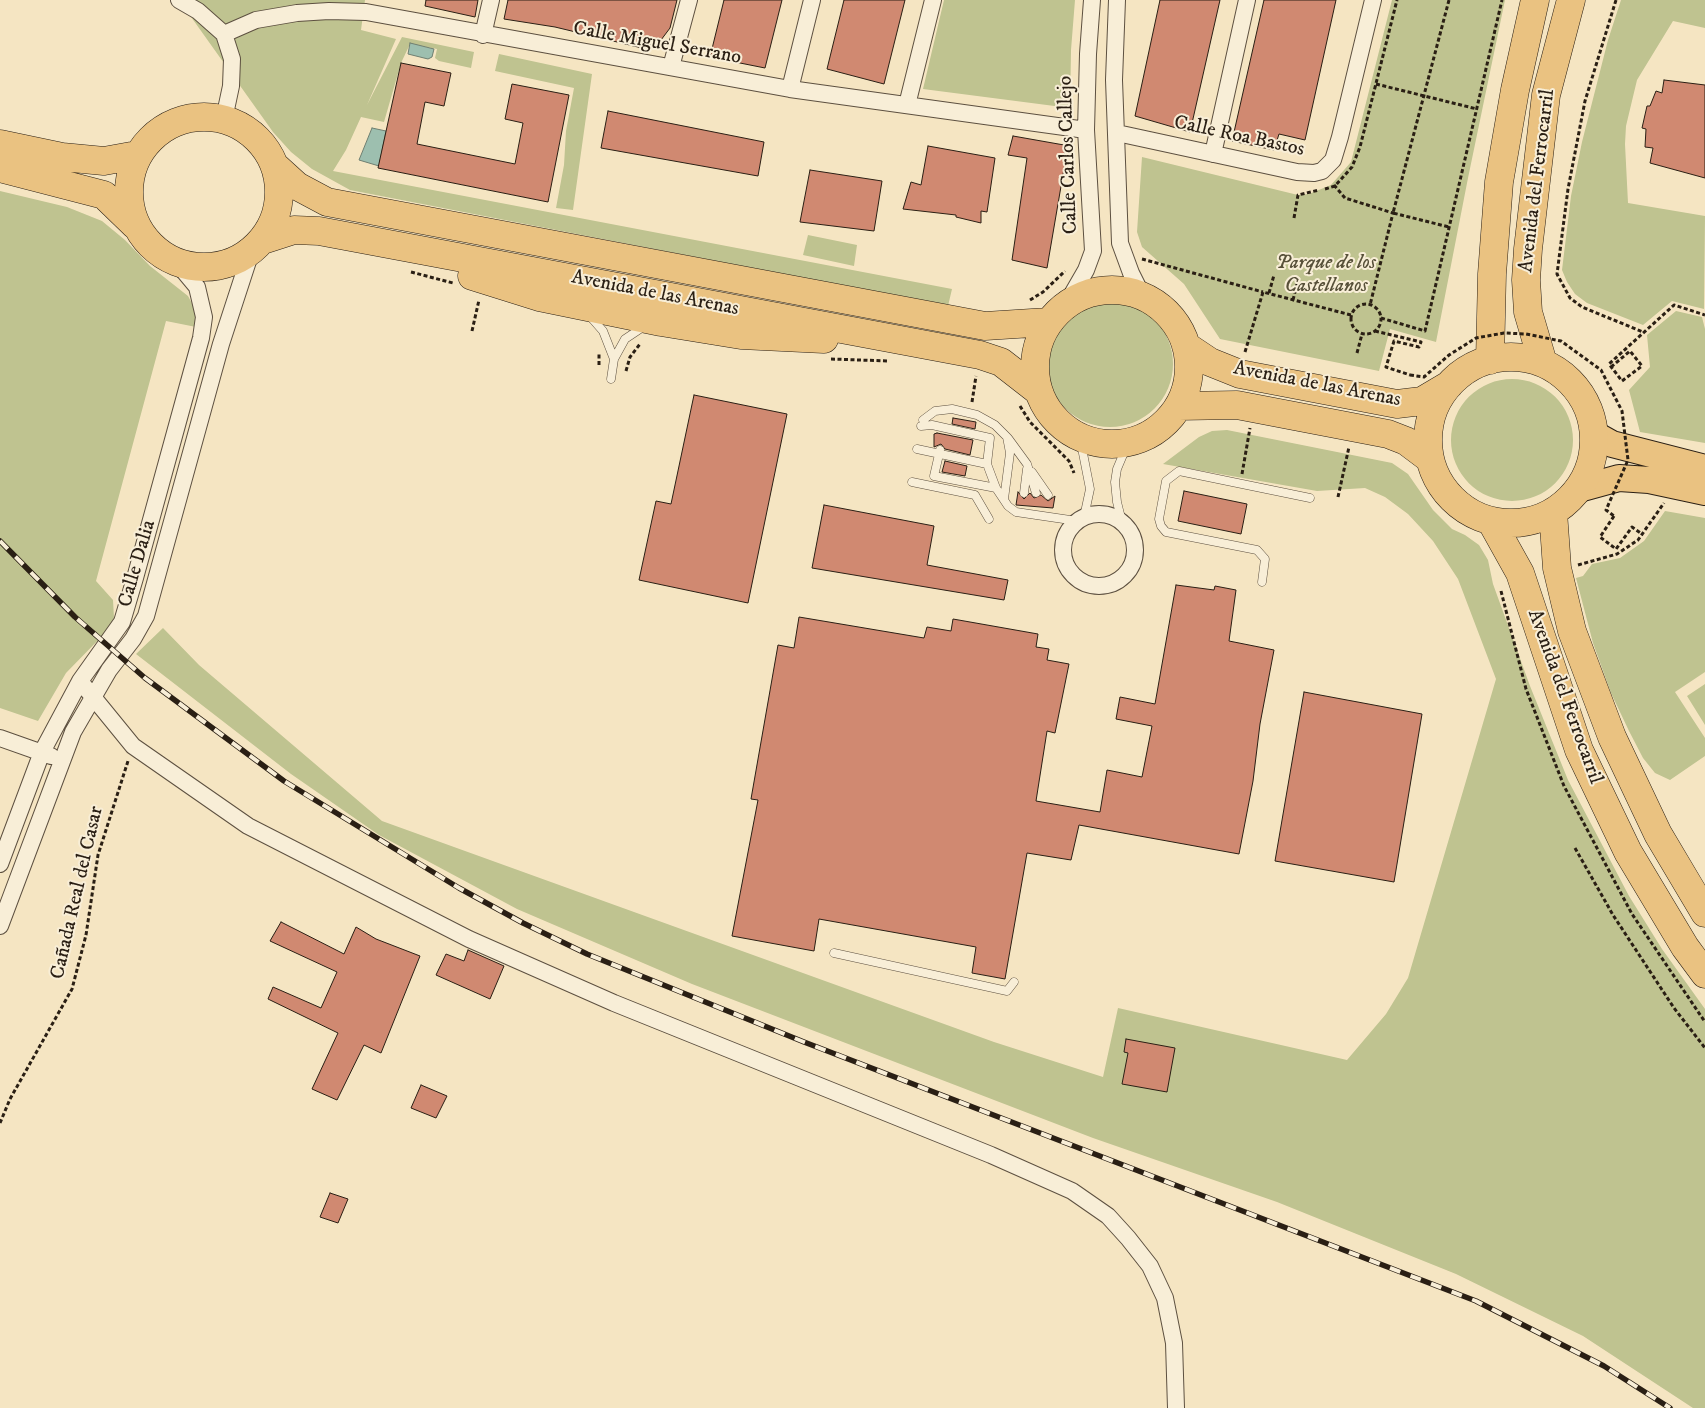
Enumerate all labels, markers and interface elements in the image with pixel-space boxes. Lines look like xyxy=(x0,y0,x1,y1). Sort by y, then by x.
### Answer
street label: Calle Miguel Serrano xyxy=(571,17,743,71)
street label: Calle Carlos Callejo xyxy=(1054,75,1084,235)
street label: Avenida del Ferrocarril xyxy=(1515,88,1561,274)
street label: Calle Roa Bastos xyxy=(1172,111,1306,163)
park label: Parque de los Castellanos xyxy=(1276,252,1376,299)
street label: Avenida de las Arenas xyxy=(569,266,741,322)
street label: Avenida de las Arenas xyxy=(1231,357,1403,413)
street label: Calle Dalia xyxy=(114,518,162,610)
street label: Avenida del Ferrocarril xyxy=(1521,606,1607,788)
street label: Cañada Real del Casar xyxy=(46,804,110,982)

